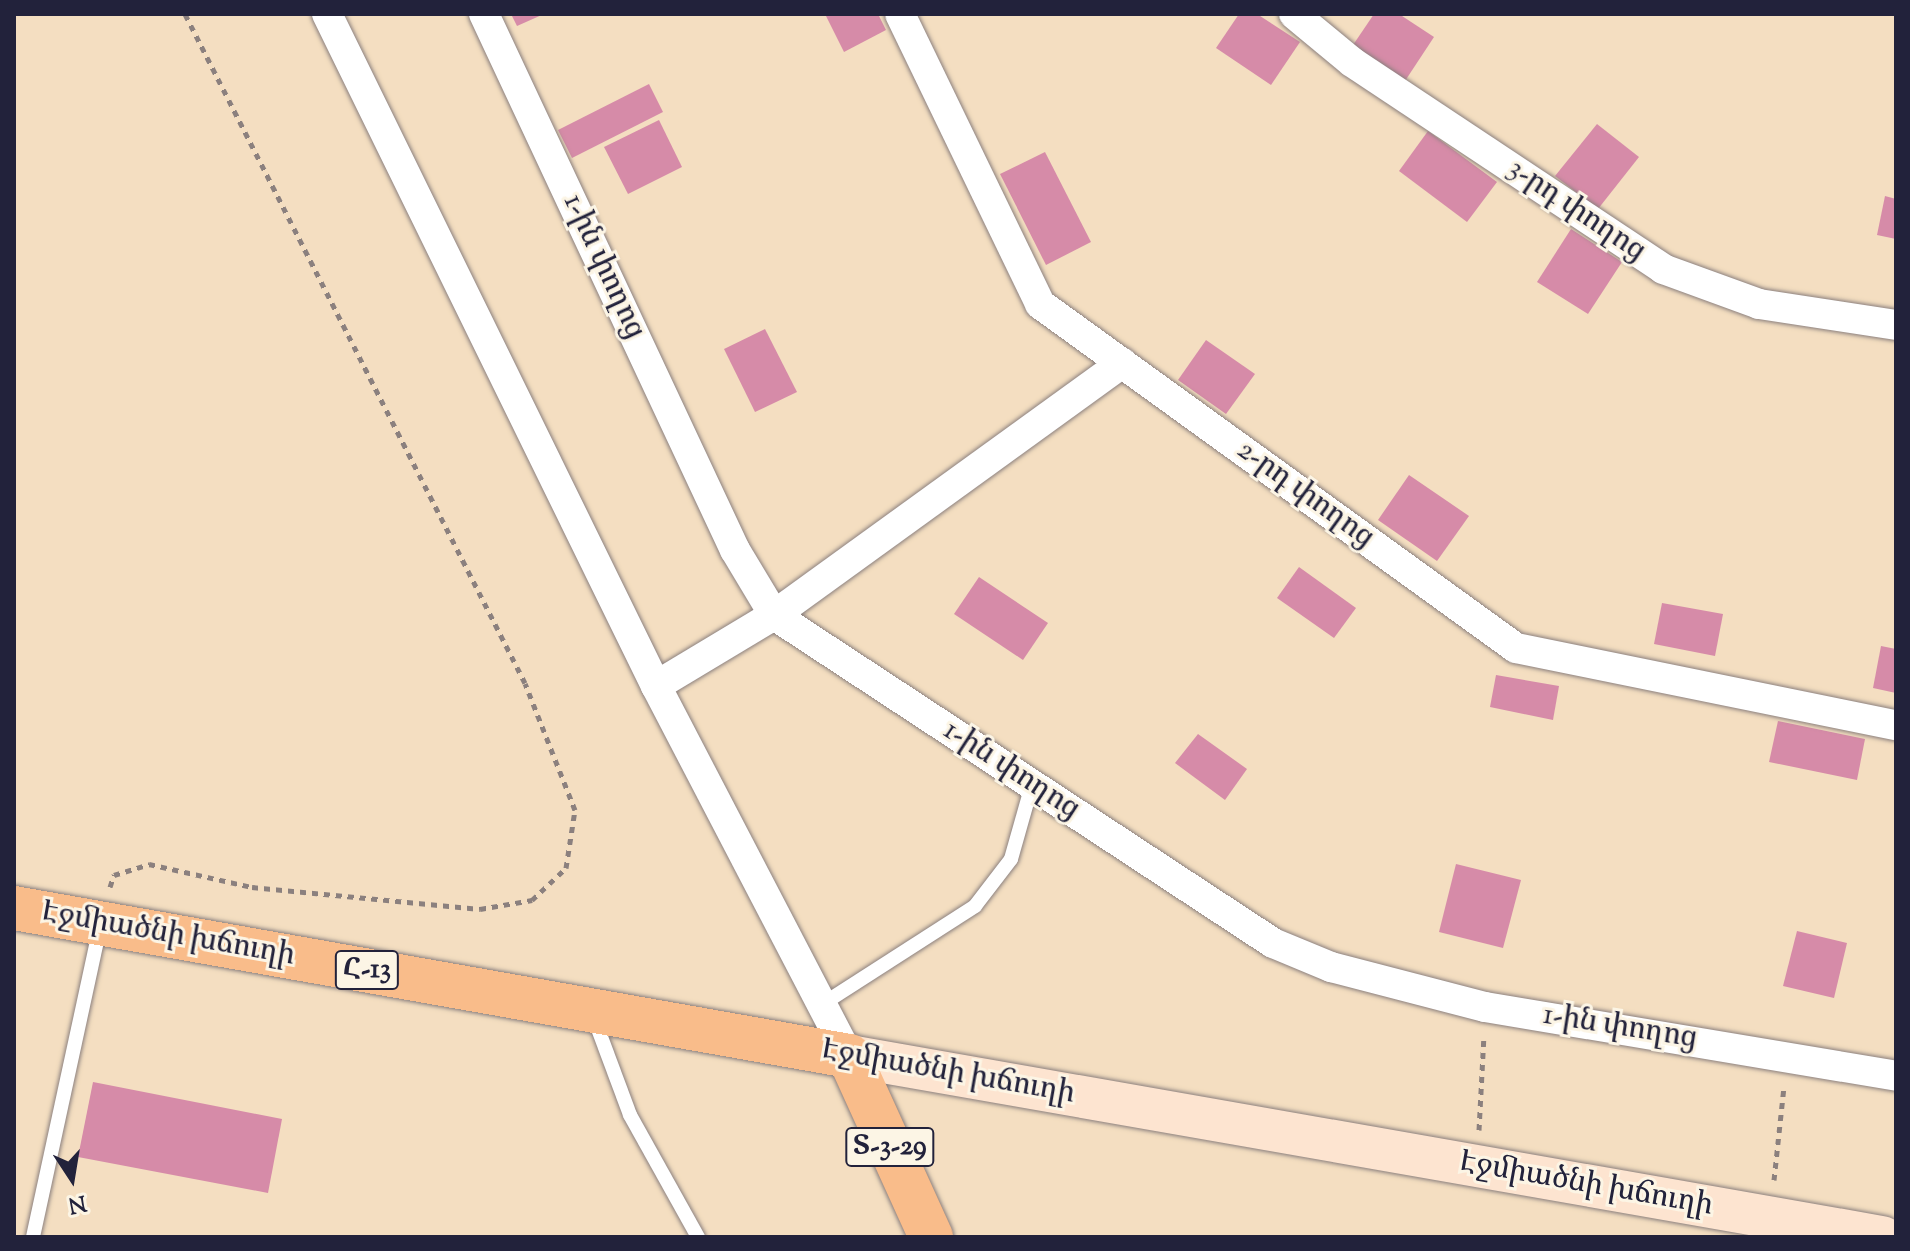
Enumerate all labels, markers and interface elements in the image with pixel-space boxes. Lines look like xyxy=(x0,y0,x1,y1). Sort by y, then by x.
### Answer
street label: 3-րդ փողոց xyxy=(1500,152,1652,270)
street label: 1-ին փողոց xyxy=(554,189,652,345)
street label: 2-րդ փողոց xyxy=(1229,433,1381,557)
street label: 1-ին փողոց xyxy=(936,713,1086,829)
street label: Էջմիածնի խճուղի xyxy=(39,895,297,975)
road number: Հ-13 xyxy=(333,946,401,994)
street label: 1-ին փողոց xyxy=(1540,998,1700,1058)
street label: Էջմիածնի խճուղի xyxy=(819,1033,1077,1113)
road number: Տ-3-29 xyxy=(844,1123,936,1171)
north arrow xyxy=(32,1139,112,1219)
street label: Էջմիածնի խճուղի xyxy=(1457,1145,1715,1225)
text: N xyxy=(65,1185,89,1220)

